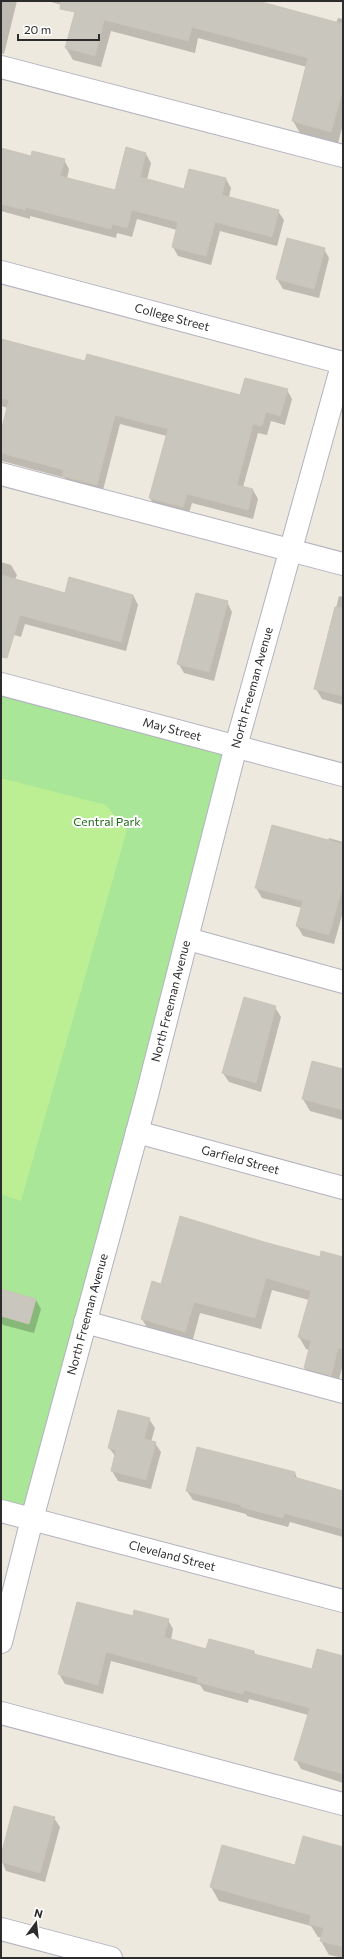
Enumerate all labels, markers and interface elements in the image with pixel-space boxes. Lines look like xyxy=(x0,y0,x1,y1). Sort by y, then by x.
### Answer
scale bar xyxy=(18,16,99,42)
text: 20 m xyxy=(24,22,51,36)
street label: College Street xyxy=(133,300,211,333)
street label: North Freeman Avenue xyxy=(228,625,275,749)
street label: May Street xyxy=(142,714,203,743)
park label: Central Park xyxy=(73,814,141,828)
street label: North Freeman Avenue xyxy=(148,939,192,1063)
street label: Garfield Street xyxy=(200,1142,281,1176)
street label: North Freeman Avenue xyxy=(63,1252,110,1376)
street label: Cleveland Street xyxy=(128,1537,217,1573)
north arrow xyxy=(16,1903,56,1943)
text: N xyxy=(33,1906,44,1920)

